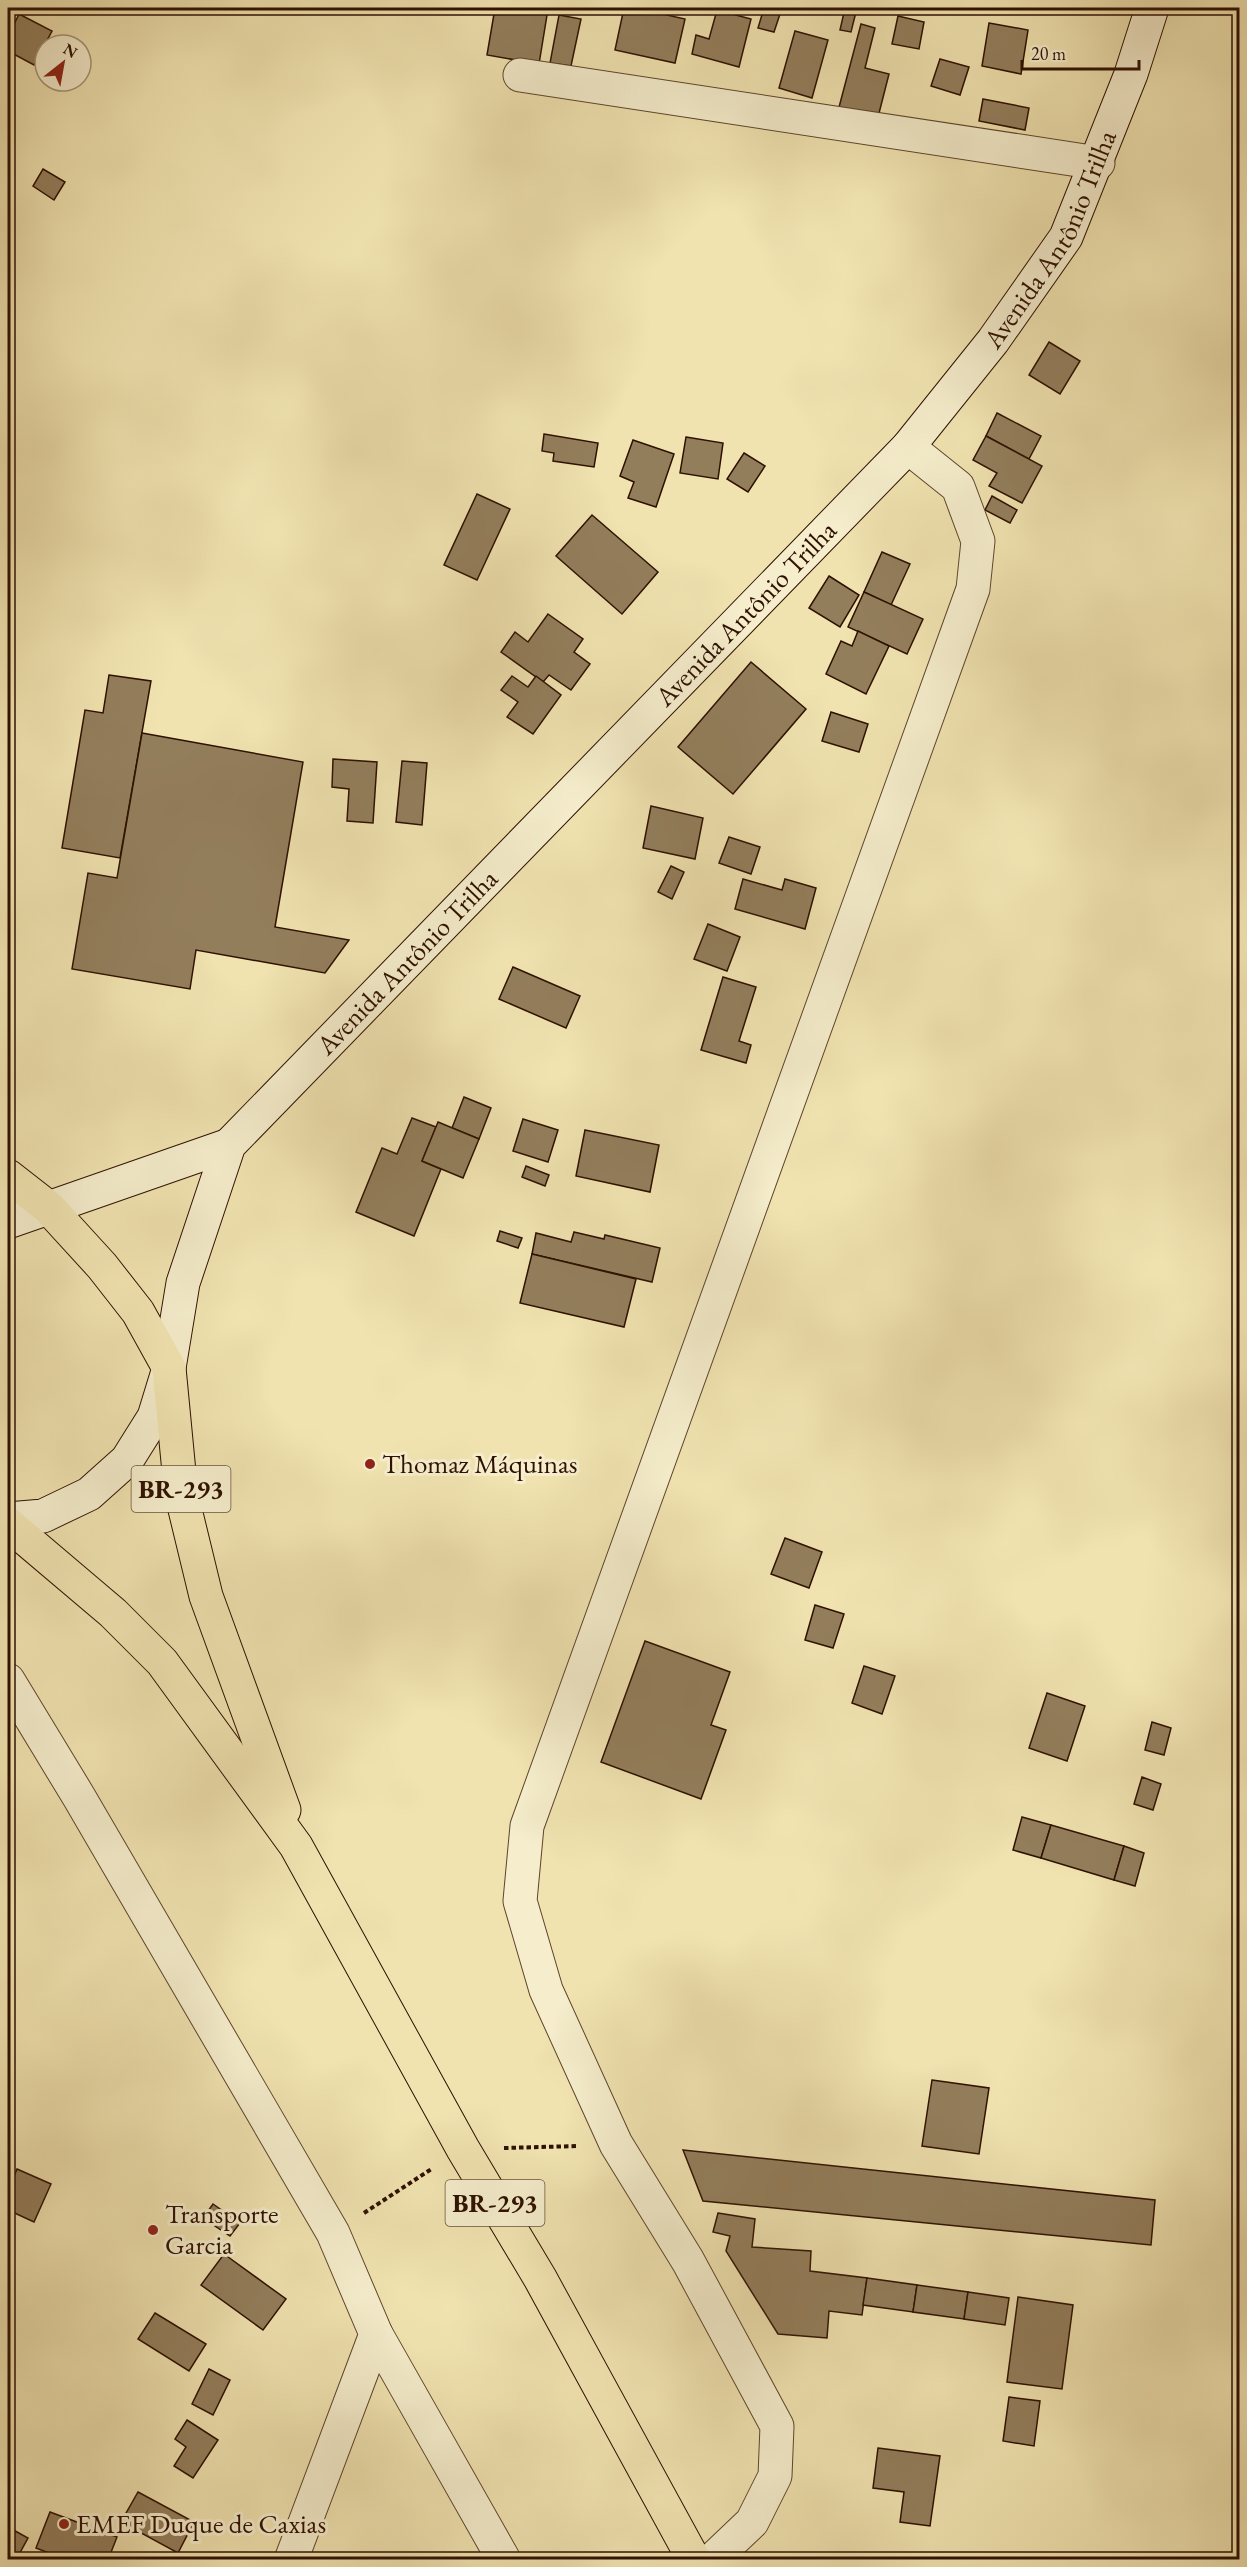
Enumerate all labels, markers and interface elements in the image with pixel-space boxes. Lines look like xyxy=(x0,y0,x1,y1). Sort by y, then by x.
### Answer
north arrow xyxy=(33,33,93,93)
scale bar xyxy=(1022,33,1139,71)
text: N xyxy=(60,38,81,63)
text: 20 m xyxy=(1031,42,1066,65)
street label: Avenida Antônio Trilha xyxy=(975,125,1124,356)
street label: Avenida Antônio Trilha xyxy=(647,513,844,714)
street label: Avenida Antônio Trilha xyxy=(308,861,505,1063)
place label: Thomaz Máquinas xyxy=(382,1446,577,1481)
marker: Thomaz Máquinas xyxy=(363,1457,377,1471)
road number: BR-293 xyxy=(132,1466,231,1512)
road number: BR-293 xyxy=(446,2180,544,2226)
place label: Transporte Garcia xyxy=(165,2196,279,2262)
marker: Transporte Garcia xyxy=(146,2223,160,2237)
place label: EMEF Duque de Caxias xyxy=(76,2506,326,2541)
marker: EMEF Duque de Caxias xyxy=(57,2517,71,2531)

